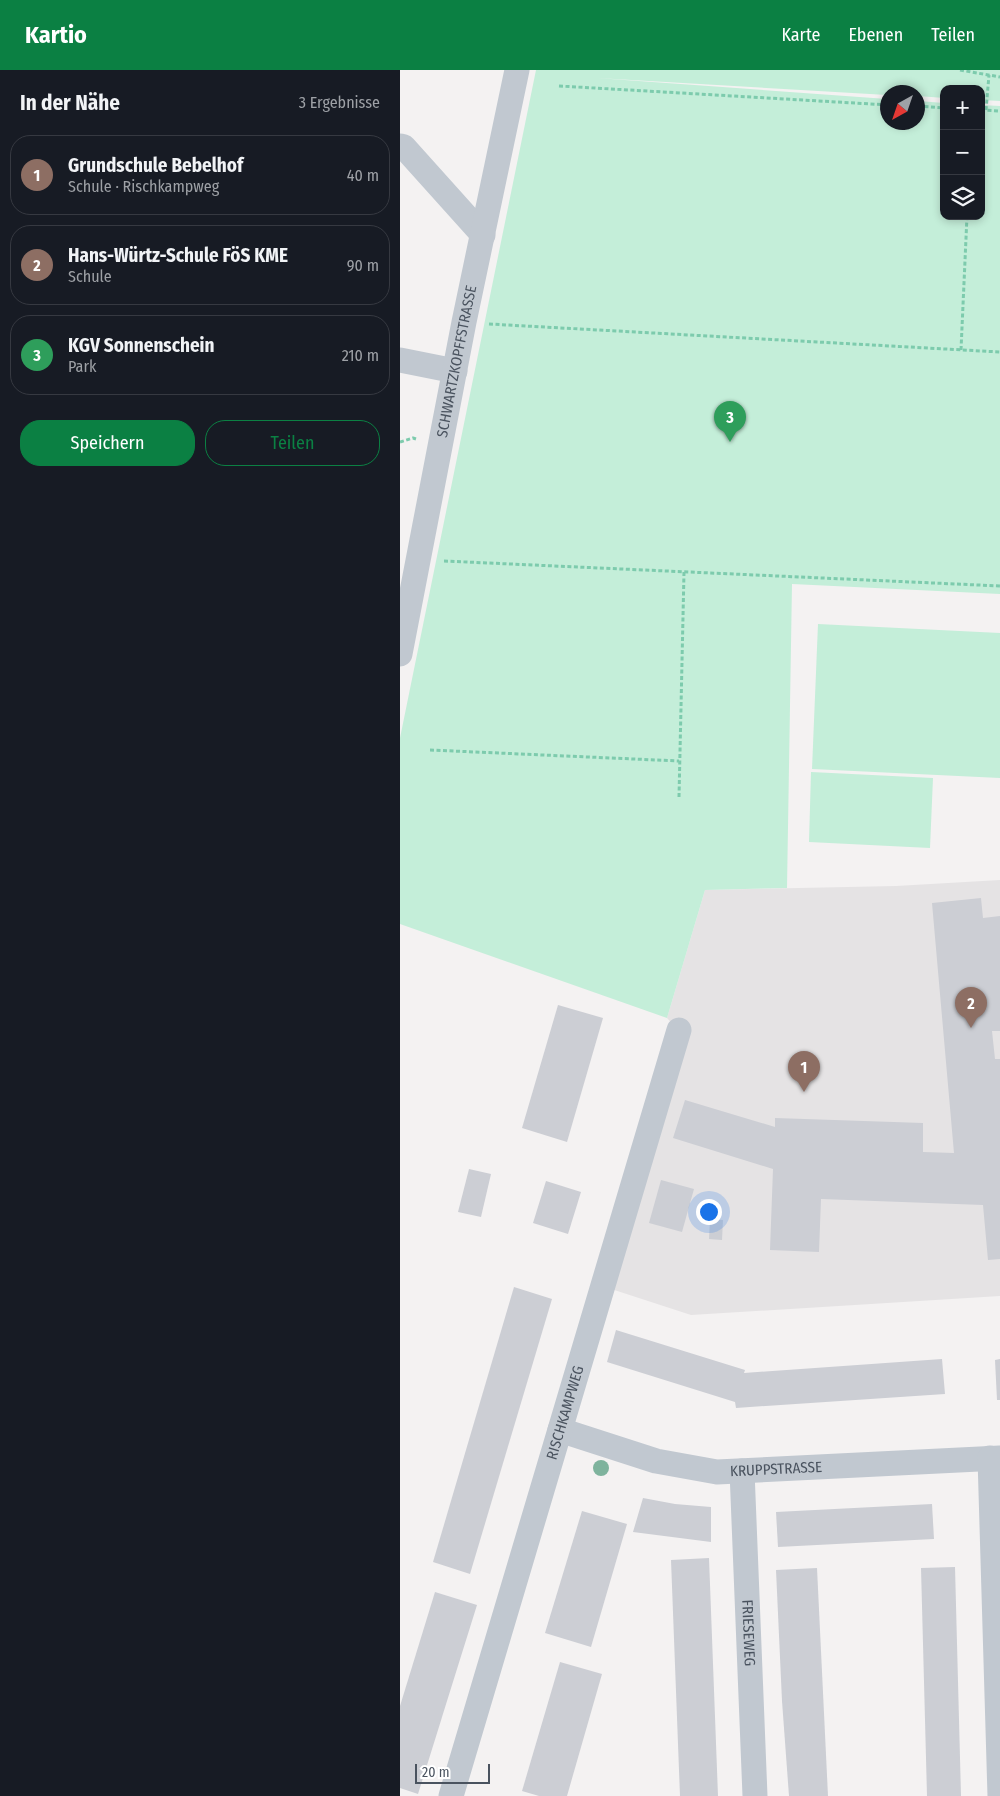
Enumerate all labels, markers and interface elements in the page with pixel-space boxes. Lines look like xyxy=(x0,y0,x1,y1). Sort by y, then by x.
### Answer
text: Kartio xyxy=(25,21,87,49)
text: Karte xyxy=(781,24,820,46)
text: Ebenen xyxy=(848,24,903,46)
text: Teilen xyxy=(931,24,975,46)
north arrow xyxy=(880,85,925,130)
map controls xyxy=(940,85,985,220)
button: + xyxy=(940,85,985,130)
text: In der Nähe xyxy=(20,90,120,116)
text: 3 Ergebnisse xyxy=(299,93,380,112)
button: − xyxy=(940,130,985,175)
text: Grundschule Bebelhof xyxy=(68,154,243,177)
text: 1 xyxy=(34,166,40,185)
text: 40 m xyxy=(347,166,379,185)
button: layers xyxy=(940,175,985,220)
text: Schule · Rischkampweg xyxy=(68,177,219,196)
text: Hans-Würtz-Schule FöS KME xyxy=(68,244,288,267)
text: 2 xyxy=(33,256,41,275)
text: 90 m xyxy=(347,256,379,275)
text: Schule xyxy=(68,267,112,286)
street label: SCHWARTZKOPFFSTRASSE xyxy=(433,284,480,439)
text: KGV Sonnenschein xyxy=(68,334,214,357)
text: 3 xyxy=(33,346,41,365)
text: 210 m xyxy=(342,346,379,365)
text: Park xyxy=(68,357,96,376)
pin: 3 xyxy=(714,401,746,442)
button: Speichern xyxy=(20,420,195,466)
button: Teilen xyxy=(205,420,380,466)
pin: 2 xyxy=(955,987,987,1028)
pin: 1 xyxy=(788,1051,820,1092)
your location xyxy=(696,1199,722,1225)
street label: RISCHKAMPWEG xyxy=(543,1363,588,1462)
street label: KRUPPSTRASSE xyxy=(730,1458,823,1480)
street label: FRIESEWEG xyxy=(738,1599,759,1667)
scale bar xyxy=(415,1761,490,1784)
text: 20 m xyxy=(422,1764,450,1781)

